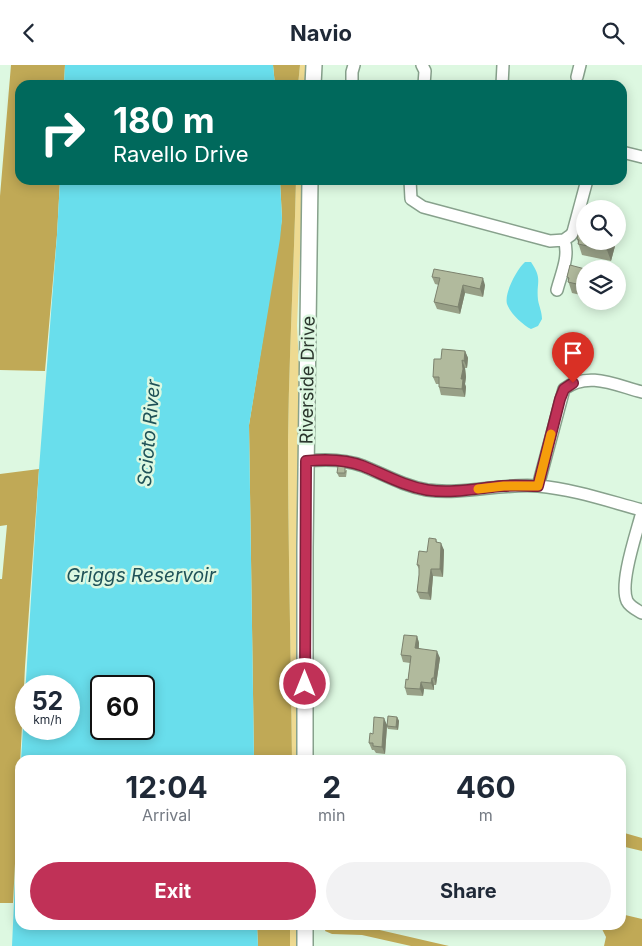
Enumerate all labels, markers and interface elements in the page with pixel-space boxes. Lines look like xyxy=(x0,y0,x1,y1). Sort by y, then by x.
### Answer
icon: back xyxy=(15,19,43,47)
icon: search xyxy=(599,19,627,47)
text: Navio xyxy=(290,20,352,46)
text: 180 m xyxy=(113,99,215,141)
icon: right xyxy=(30,100,95,165)
text: Ravello Drive xyxy=(113,141,248,167)
map controls xyxy=(576,200,626,310)
button: search xyxy=(576,200,626,250)
button: layers xyxy=(576,260,626,310)
street label: Riverside Drive xyxy=(295,316,319,444)
pin xyxy=(552,332,594,383)
icon: arrive xyxy=(559,339,587,367)
water label: Scioto River xyxy=(133,378,165,487)
water label: Griggs Reservoir xyxy=(66,564,217,587)
position arrow xyxy=(278,657,330,709)
speed limit sign: 60 xyxy=(90,675,155,740)
text: 52 xyxy=(32,686,63,716)
text: km/h xyxy=(33,712,62,727)
text: 12:04 xyxy=(125,769,208,805)
text: 2 xyxy=(322,769,341,805)
text: 460 xyxy=(456,769,516,805)
text: Arrival xyxy=(142,805,191,825)
text: min xyxy=(318,805,345,825)
text: m xyxy=(479,805,493,825)
button: Exit xyxy=(30,862,316,920)
button: Share xyxy=(326,862,611,920)

